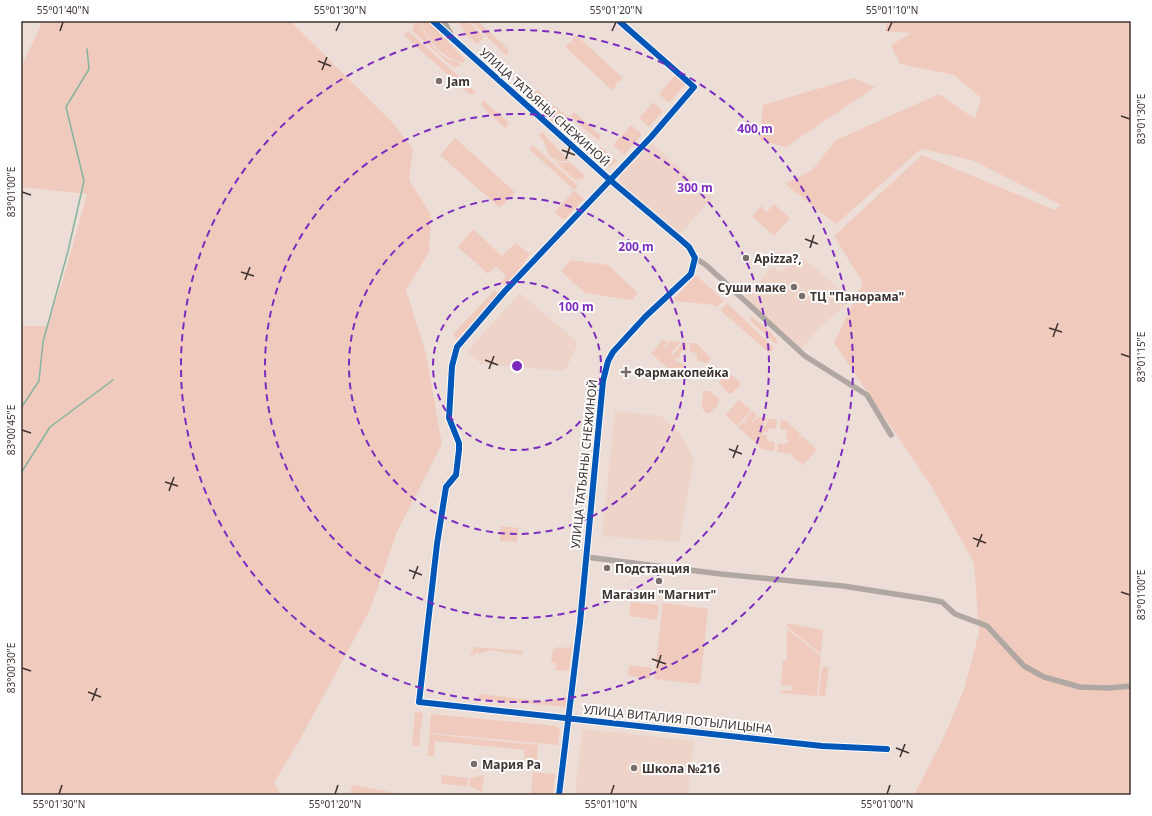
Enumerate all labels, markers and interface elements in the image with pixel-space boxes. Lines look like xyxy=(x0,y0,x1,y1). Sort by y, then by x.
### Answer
text: 55°01'40"N xyxy=(37,3,89,17)
text: 55°01'30"N xyxy=(314,3,366,17)
text: 55°01'20"N xyxy=(590,3,642,17)
text: 55°01'10"N xyxy=(866,3,918,17)
street label: УЛИЦА ТАТЬЯНЫ СНЕЖИНОЙ xyxy=(476,44,614,170)
place label: Jam xyxy=(446,73,470,90)
marker: Jam xyxy=(434,76,444,86)
text: 83°01'30"E xyxy=(1134,94,1148,144)
text: 400 m xyxy=(737,120,773,137)
text: 83°01'00"E xyxy=(4,167,18,217)
text: 300 m xyxy=(677,179,713,196)
text: 200 m xyxy=(618,238,654,255)
place label: Apizza?, xyxy=(754,250,802,267)
marker: Apizza?, xyxy=(741,253,751,263)
place label: Суши маке xyxy=(717,279,786,296)
marker: Суши маке xyxy=(789,282,799,292)
place label: ТЦ "Панорама" xyxy=(810,288,904,305)
marker: ТЦ "Панорама" xyxy=(797,291,807,301)
text: 100 m xyxy=(558,298,594,315)
text: 83°01'15"E xyxy=(1134,332,1148,382)
centre of rings xyxy=(510,359,524,373)
place label: Фармакопейка xyxy=(634,364,729,381)
marker: Фармакопейка xyxy=(621,367,631,377)
street label: УЛИЦА ТАТЬЯНЫ СНЕЖИНОЙ xyxy=(567,378,601,550)
text: 83°00'45"E xyxy=(4,405,18,455)
place label: Подстанция xyxy=(615,560,690,577)
marker: Подстанция xyxy=(602,563,612,573)
text: 83°01'00"E xyxy=(1134,570,1148,620)
marker: Магазин "Магнит" xyxy=(654,576,664,586)
place label: Магазин "Магнит" xyxy=(602,586,716,603)
text: 83°00'30"E xyxy=(4,643,18,693)
street label: УЛИЦА ВИТАЛИЯ ПОТЫЛИЦЫНА xyxy=(583,701,774,737)
place label: Мария Ра xyxy=(482,756,541,773)
marker: Мария Ра xyxy=(469,759,479,769)
place label: Школа №216 xyxy=(642,760,720,777)
marker: Школа №216 xyxy=(629,763,639,773)
text: 55°01'30"N xyxy=(33,797,85,811)
text: 55°01'20"N xyxy=(309,797,361,811)
text: 55°01'10"N xyxy=(585,797,637,811)
text: 55°01'00"N xyxy=(861,797,913,811)

